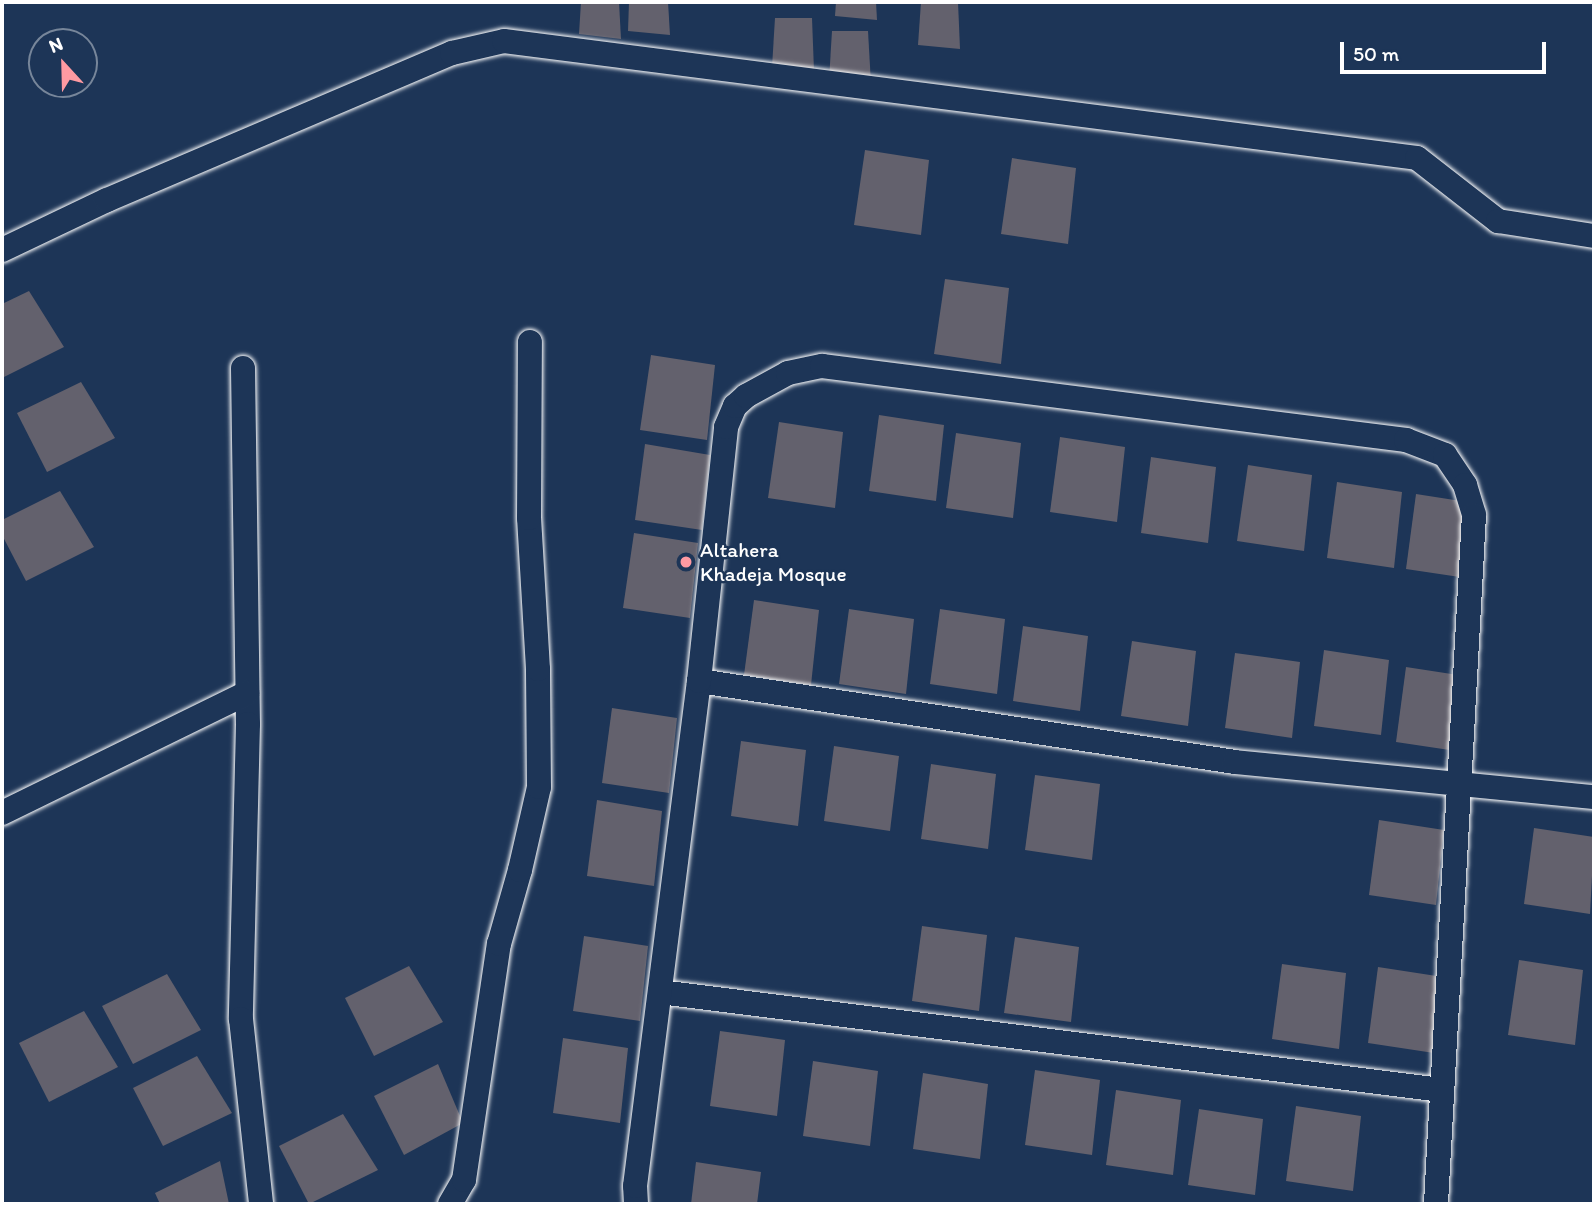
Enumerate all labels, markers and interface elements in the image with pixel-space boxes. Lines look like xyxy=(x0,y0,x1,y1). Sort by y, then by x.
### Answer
north arrow xyxy=(28,28,98,98)
scale bar xyxy=(1344,28,1550,72)
text: N xyxy=(45,32,66,58)
text: 50 m xyxy=(1353,41,1399,66)
place label: Altahera Khadeja Mosque xyxy=(700,537,847,587)
marker: Altahera Khadeja Mosque xyxy=(678,554,694,570)

